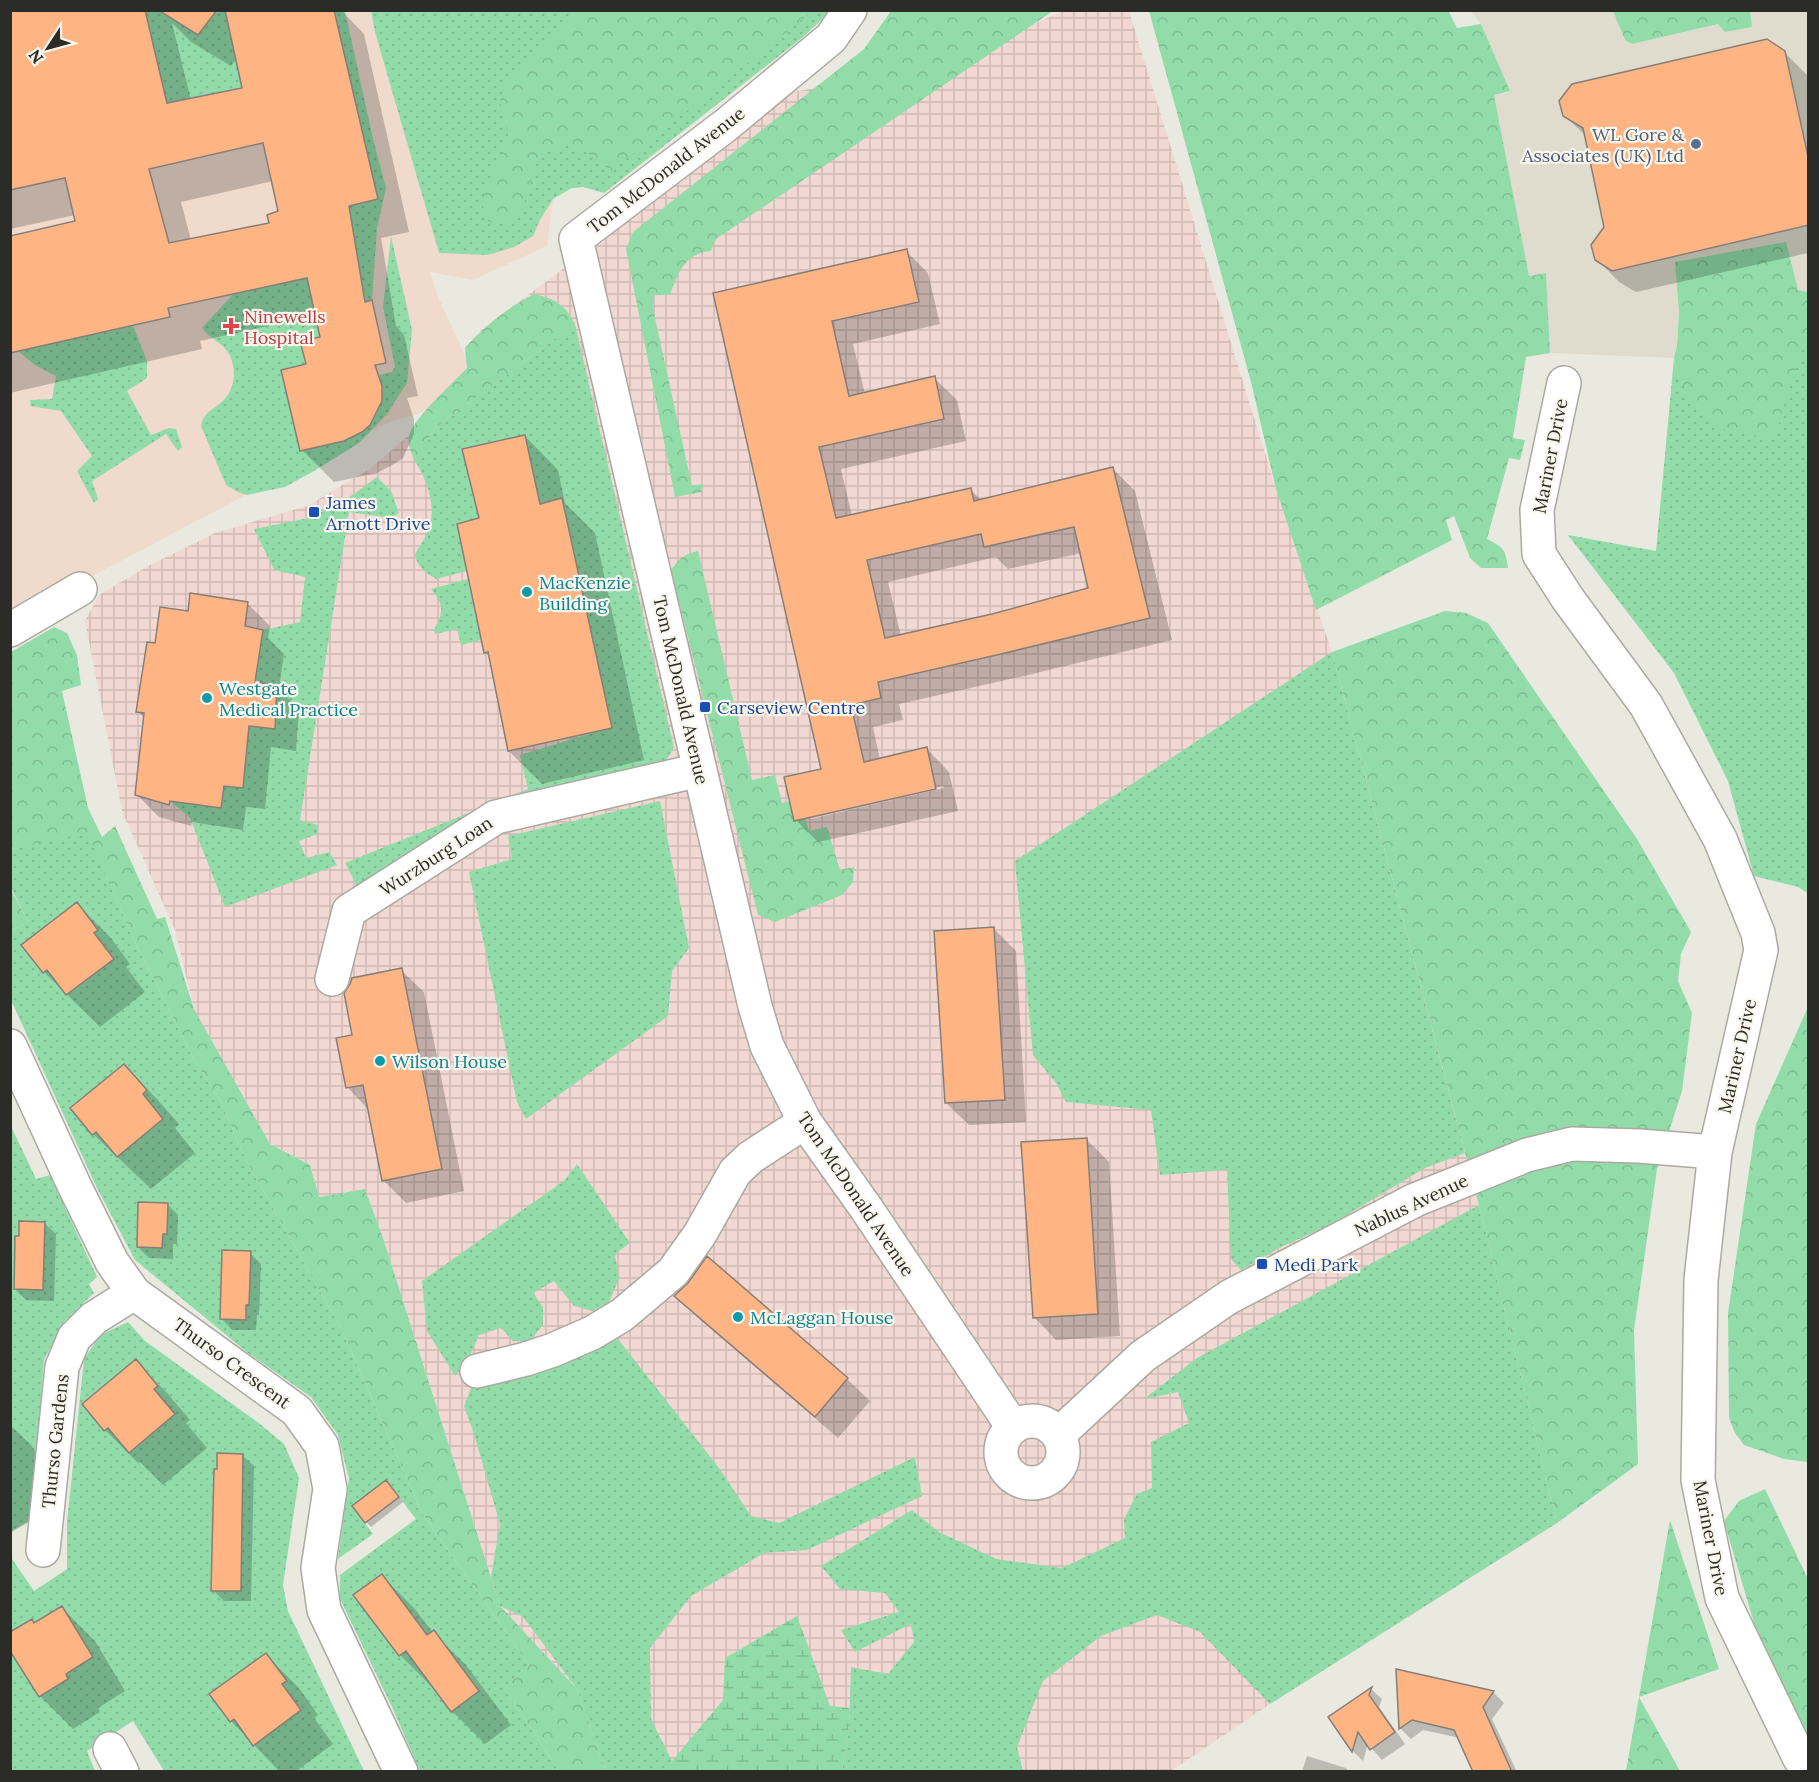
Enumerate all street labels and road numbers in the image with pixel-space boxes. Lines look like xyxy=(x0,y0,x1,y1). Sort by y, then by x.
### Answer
street label: Tom McDonald Avenue xyxy=(583,101,749,239)
street label: Mariner Drive xyxy=(1528,396,1572,516)
street label: Tom McDonald Avenue xyxy=(648,593,714,787)
street label: Wurzburg Loan xyxy=(375,811,497,901)
street label: Mariner Drive xyxy=(1713,996,1761,1116)
street label: Tom McDonald Avenue xyxy=(792,1107,920,1281)
street label: Nablus Avenue xyxy=(1350,1168,1472,1241)
street label: Thurso Crescent xyxy=(169,1313,295,1413)
street label: Thurso Gardens xyxy=(37,1373,73,1509)
street label: Mariner Drive xyxy=(1689,1478,1733,1598)

